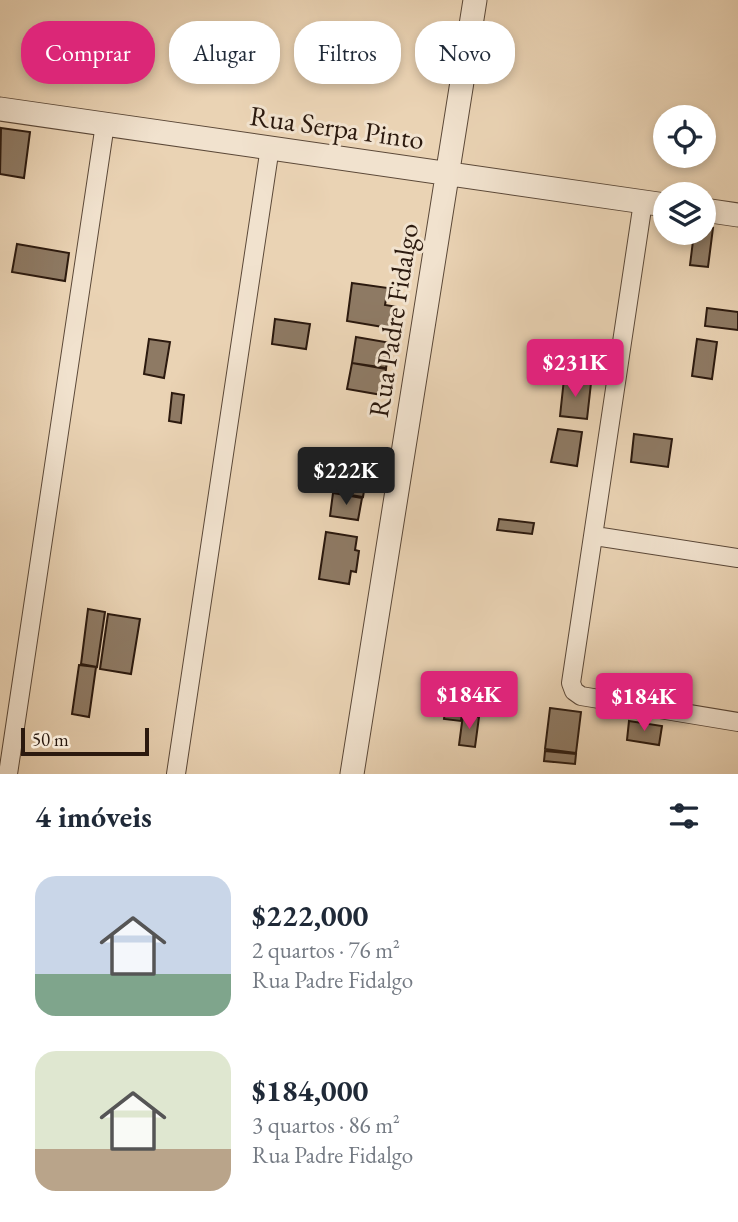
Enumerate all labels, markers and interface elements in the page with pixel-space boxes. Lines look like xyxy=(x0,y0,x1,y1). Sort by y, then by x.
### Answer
chip: Comprar xyxy=(21,21,155,84)
chip: Alugar xyxy=(169,21,280,84)
chip: Filtros xyxy=(294,21,401,84)
chip: Novo xyxy=(415,21,515,84)
street label: Rua Serpa Pinto xyxy=(248,97,426,157)
map controls xyxy=(653,105,716,245)
button: locate xyxy=(653,105,716,168)
button: layers xyxy=(653,182,716,245)
street label: Rua Padre Fidalgo xyxy=(360,220,426,420)
pin: $231K xyxy=(526,340,624,399)
text: $231K xyxy=(543,347,607,377)
pin: $222K xyxy=(297,448,395,507)
text: $222K xyxy=(314,455,378,485)
pin: $184K xyxy=(420,672,518,731)
pin: $184K xyxy=(595,674,693,733)
text: $184K xyxy=(437,679,501,709)
text: $184K xyxy=(612,681,676,711)
scale bar xyxy=(21,725,149,757)
text: 50 m xyxy=(32,727,69,752)
text: 4 imóveis xyxy=(35,797,152,836)
icon: filters xyxy=(665,797,703,835)
text: $222,000 xyxy=(252,896,368,935)
icon: home xyxy=(91,904,175,988)
text: 2 quartos · 76 m² xyxy=(252,935,400,965)
text: Rua Padre Fidalgo xyxy=(252,965,413,995)
text: $184,000 xyxy=(252,1071,368,1110)
icon: home xyxy=(91,1079,175,1163)
text: 3 quartos · 86 m² xyxy=(252,1110,400,1140)
text: Rua Padre Fidalgo xyxy=(252,1140,413,1170)

